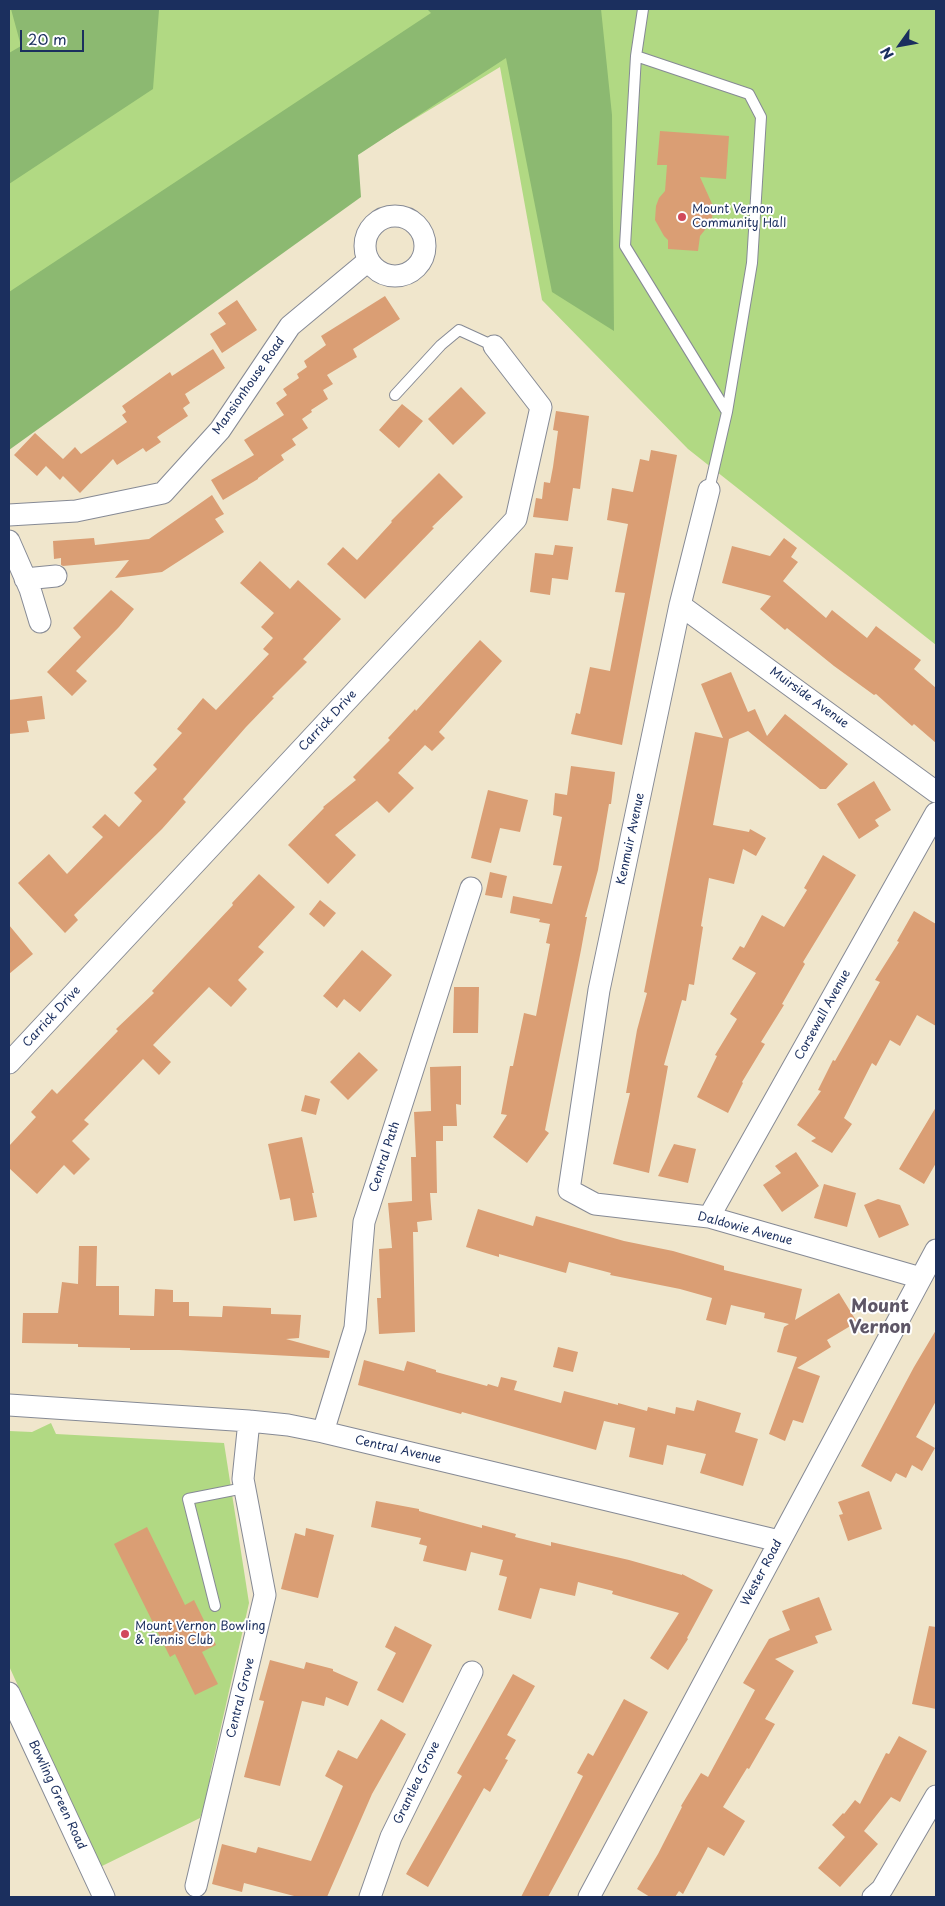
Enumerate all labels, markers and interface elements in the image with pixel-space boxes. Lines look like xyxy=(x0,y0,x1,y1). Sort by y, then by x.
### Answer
scale bar xyxy=(22,20,86,52)
north arrow xyxy=(875,20,925,70)
text: 20 m xyxy=(28,27,67,50)
text: N xyxy=(875,43,899,63)
place label: Mount Vernon Community Hall xyxy=(692,203,786,231)
marker: Mount Vernon Community Hall xyxy=(676,211,688,223)
street label: Mansionhouse Road xyxy=(210,335,288,437)
street label: Muirside Avenue xyxy=(767,665,851,731)
street label: Carrick Drive xyxy=(296,688,360,754)
street label: Kenmuir Avenue xyxy=(614,792,648,886)
street label: Corsewall Avenue xyxy=(792,967,854,1063)
street label: Carrick Drive xyxy=(20,984,84,1050)
street label: Central Path xyxy=(367,1120,403,1194)
street label: Daldowie Avenue xyxy=(696,1209,794,1249)
district label: Mount Vernon xyxy=(849,1296,911,1338)
street label: Central Avenue xyxy=(353,1433,443,1467)
street label: Wester Road xyxy=(739,1537,785,1609)
place label: Mount Vernon Bowling & Tennis Club xyxy=(135,1620,266,1648)
marker: Mount Vernon Bowling & Tennis Club xyxy=(119,1628,131,1640)
street label: Central Grove xyxy=(224,1656,258,1740)
street label: Bowling Green Road xyxy=(25,1738,89,1852)
street label: Grantlea Grove xyxy=(391,1739,443,1827)

